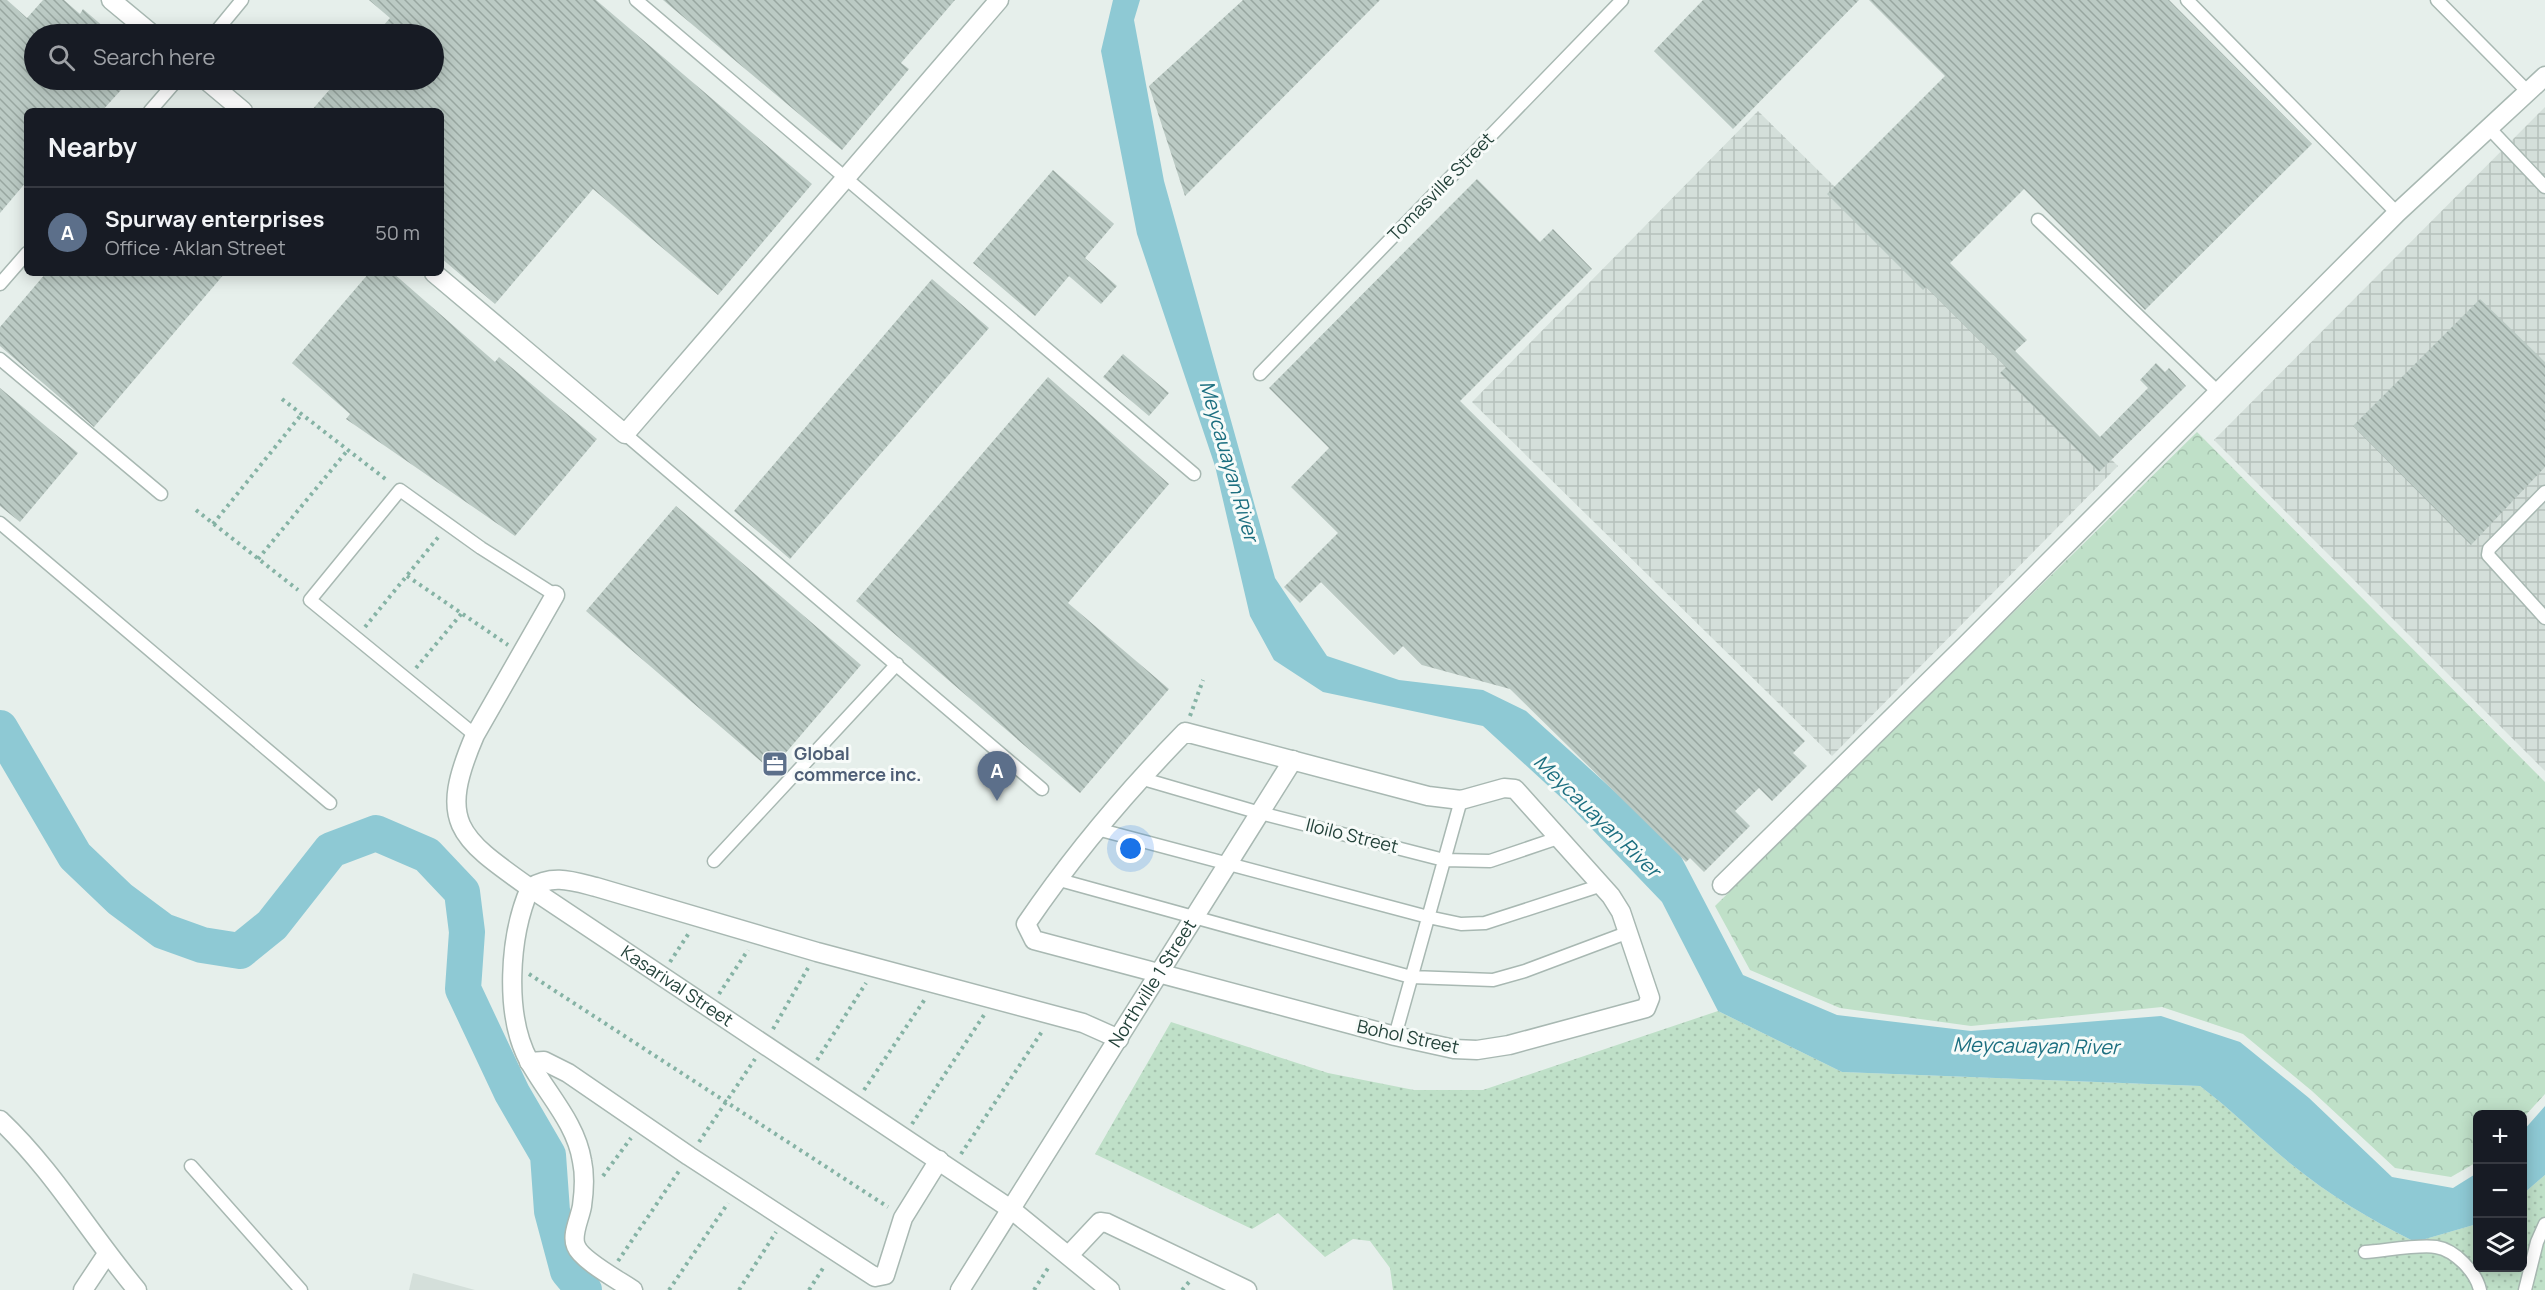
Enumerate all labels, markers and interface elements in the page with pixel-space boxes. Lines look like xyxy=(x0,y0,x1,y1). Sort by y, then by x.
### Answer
search box xyxy=(24,24,444,90)
icon: search xyxy=(45,41,78,74)
text: Search here xyxy=(93,42,215,72)
street label: Tomasville Street xyxy=(1382,127,1499,246)
text: Nearby xyxy=(48,129,137,165)
text: Spurway enterprises xyxy=(105,204,324,234)
text: A xyxy=(61,219,74,246)
text: 50 m xyxy=(375,219,420,246)
text: Office · Aklan Street xyxy=(105,234,286,261)
water label: Meycauayan River xyxy=(1194,377,1266,547)
place label: Global commerce inc. xyxy=(794,741,921,786)
water label: Meycauayan River xyxy=(1528,748,1668,885)
office icon: Global commerce inc. xyxy=(760,749,790,779)
pin: A xyxy=(978,752,1016,801)
street label: Iloilo Street xyxy=(1303,812,1401,858)
your location xyxy=(1116,834,1145,863)
street label: Northville 1 Street xyxy=(1103,914,1201,1052)
street label: Kasarival Street xyxy=(617,939,738,1032)
street label: Bohol Street xyxy=(1355,1014,1461,1059)
water label: Meycauayan River xyxy=(1953,1031,2122,1060)
map controls xyxy=(2473,1110,2527,1272)
button: + xyxy=(2473,1110,2527,1164)
button: − xyxy=(2473,1164,2527,1218)
button: layers xyxy=(2473,1218,2527,1272)

